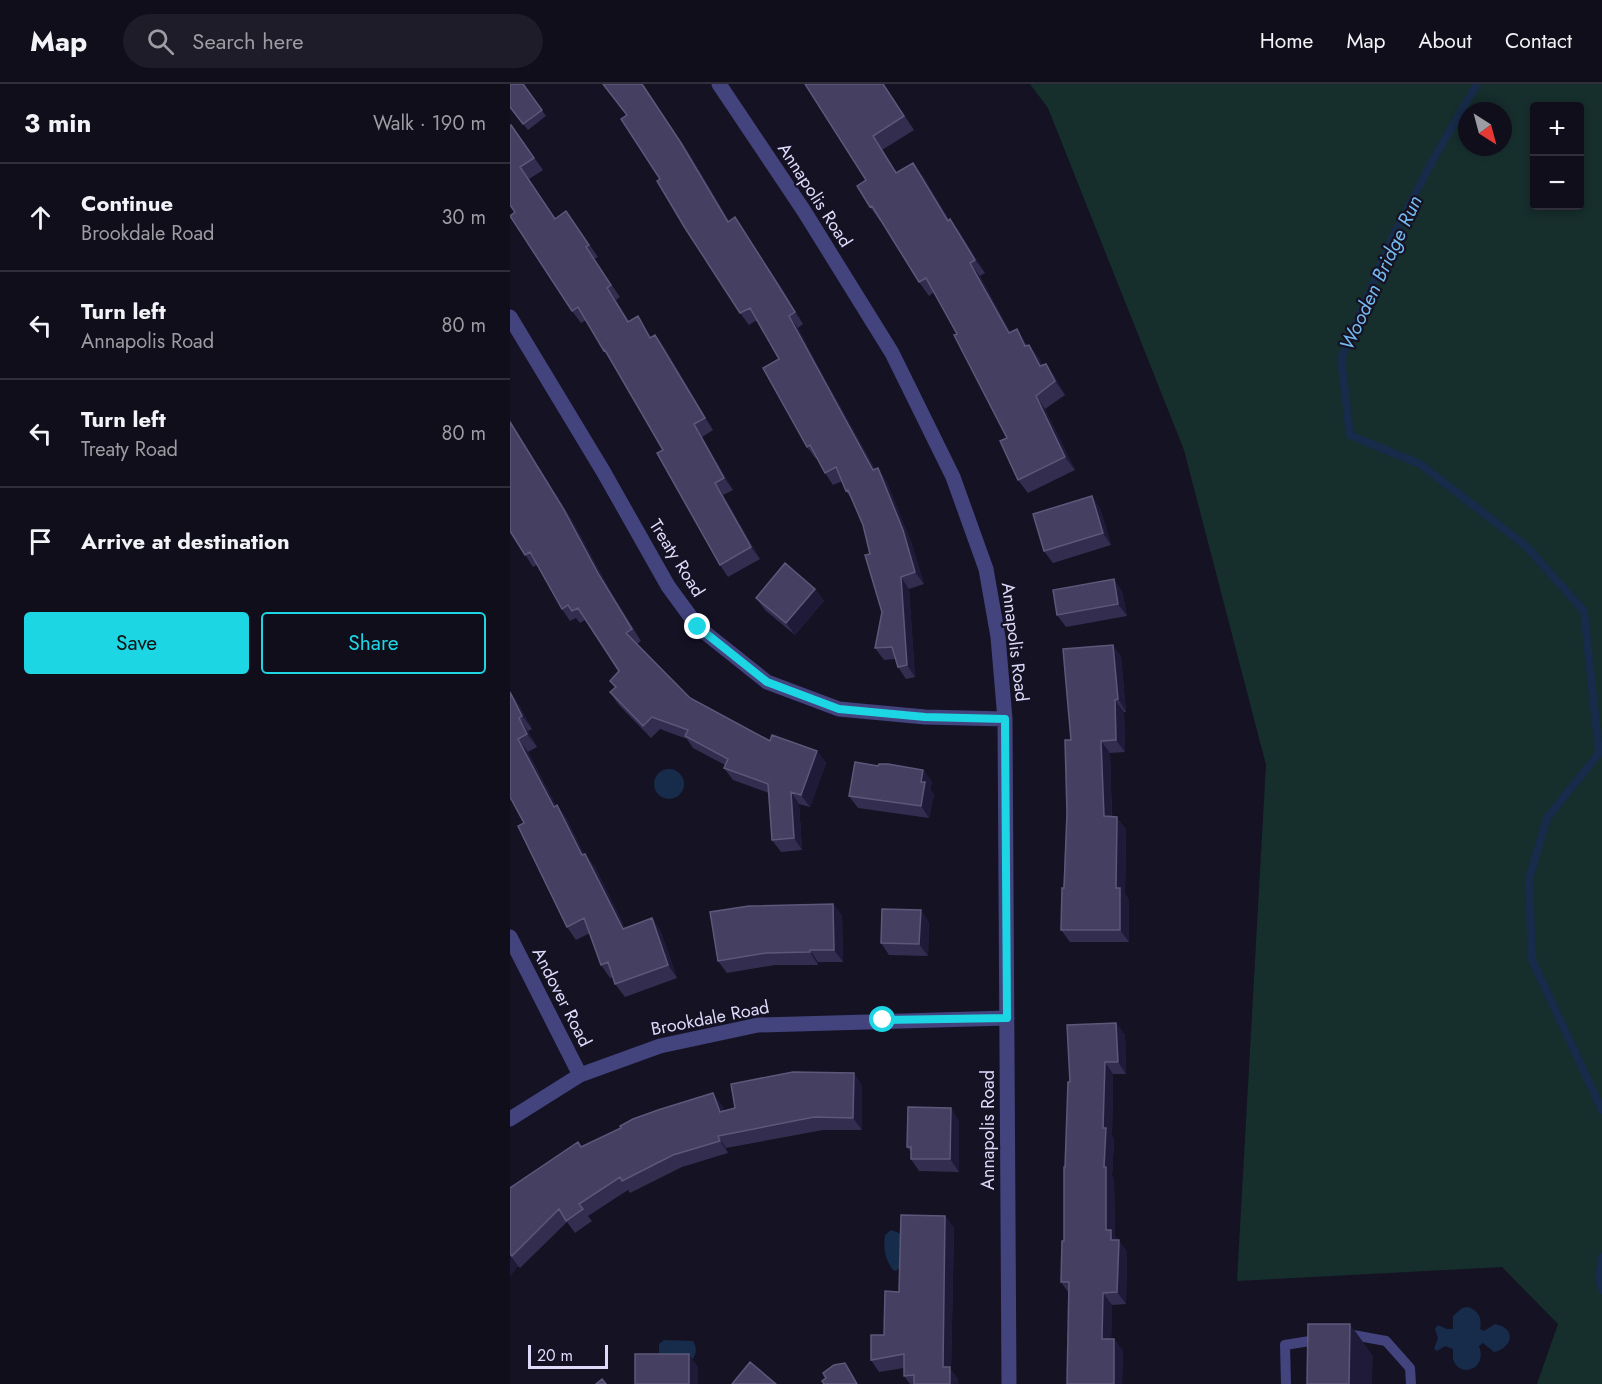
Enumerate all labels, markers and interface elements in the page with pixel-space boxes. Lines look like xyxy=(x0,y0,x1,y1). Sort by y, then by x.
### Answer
search box xyxy=(123,14,543,68)
text: Map xyxy=(30,21,87,62)
icon: search xyxy=(144,25,177,58)
text: Search here xyxy=(192,25,304,57)
text: Home xyxy=(1260,26,1313,56)
text: Map xyxy=(1346,26,1386,56)
text: About xyxy=(1419,26,1472,56)
text: Contact xyxy=(1505,26,1572,56)
north arrow xyxy=(1458,102,1512,156)
map controls xyxy=(1530,102,1584,210)
button: + xyxy=(1530,102,1584,156)
text: 3 min xyxy=(24,104,91,142)
text: Walk · 190 m xyxy=(373,109,486,138)
street label: Annapolis Road xyxy=(771,138,859,252)
button: − xyxy=(1530,156,1584,210)
text: Continue xyxy=(81,187,173,219)
water label: Wooden Bridge Run xyxy=(1332,191,1430,355)
icon: ahead xyxy=(24,201,57,234)
text: 30 m xyxy=(441,203,486,232)
text: Brookdale Road xyxy=(81,219,214,248)
text: Turn left xyxy=(81,295,166,327)
icon: left xyxy=(24,309,57,342)
text: 80 m xyxy=(441,311,486,340)
text: Annapolis Road xyxy=(81,327,214,356)
text: Turn left xyxy=(81,403,166,435)
icon: left xyxy=(24,417,57,450)
text: 80 m xyxy=(441,419,486,448)
text: Treaty Road xyxy=(81,435,178,464)
street label: Treaty Road xyxy=(643,514,711,602)
icon: arrive xyxy=(24,525,57,558)
text: Arrive at destination xyxy=(81,525,290,557)
street label: Annapolis Road xyxy=(995,581,1035,703)
button: Save xyxy=(24,612,249,674)
button: Share xyxy=(261,612,486,674)
route end xyxy=(684,613,710,639)
street label: Andover Road xyxy=(526,943,598,1051)
street label: Brookdale Road xyxy=(649,994,771,1042)
route start xyxy=(869,1006,895,1032)
street label: Annapolis Road xyxy=(975,1070,1001,1190)
scale bar xyxy=(528,1342,608,1370)
text: 20 m xyxy=(537,1344,573,1367)

